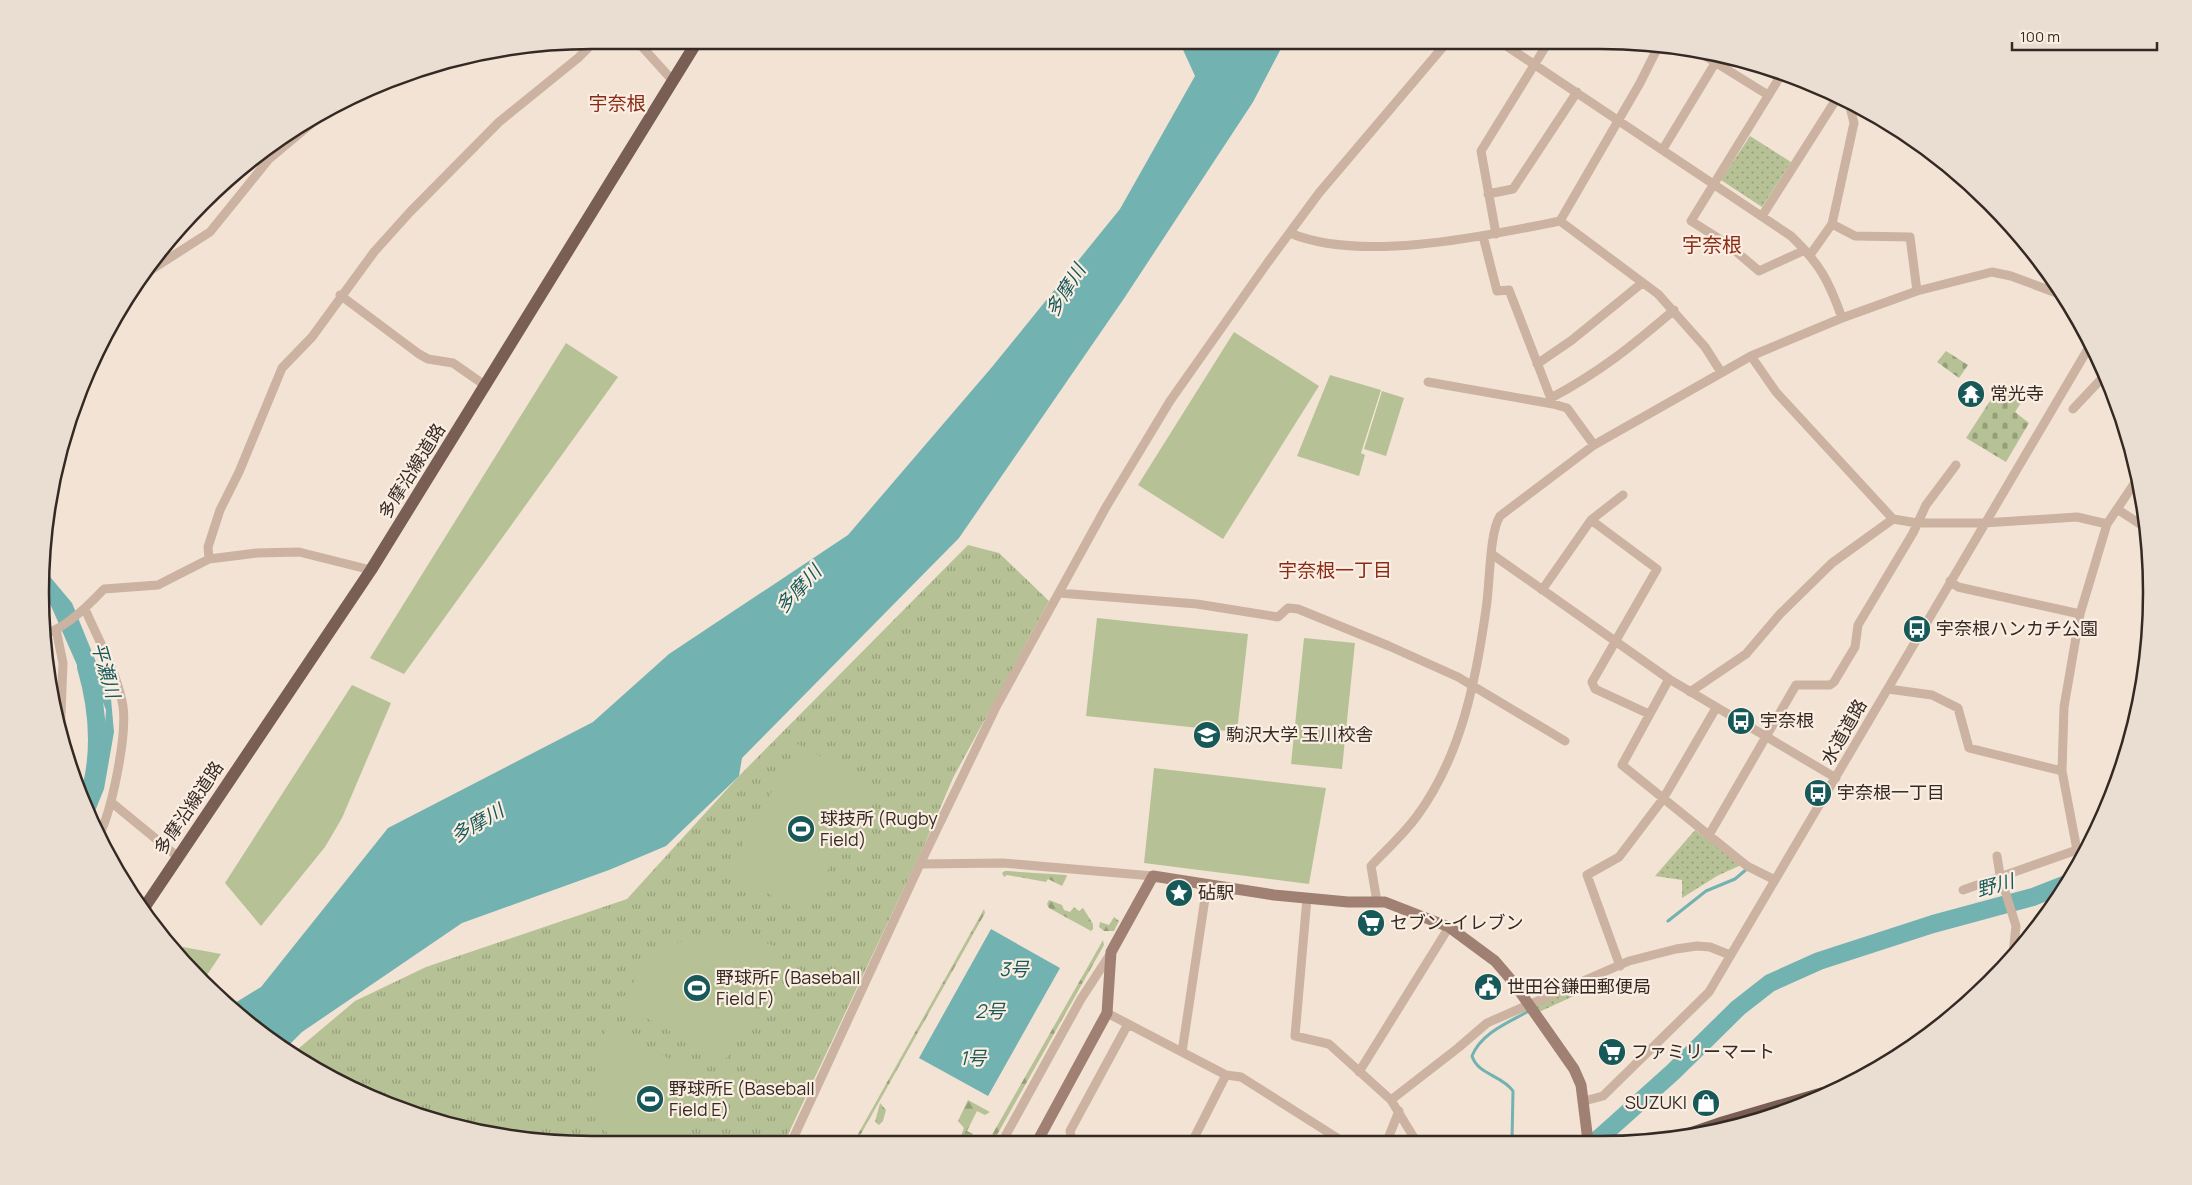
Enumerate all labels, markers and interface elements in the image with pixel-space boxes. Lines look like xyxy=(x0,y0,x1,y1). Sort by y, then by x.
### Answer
scale bar xyxy=(2012,20,2157,52)
text: 100 m xyxy=(2020,26,2060,47)
district label: 宇奈根 xyxy=(588,90,646,116)
district label: 宇奈根 xyxy=(1682,231,1742,258)
water label: 多摩川 xyxy=(1039,257,1092,321)
temple icon: 常光寺 xyxy=(1956,379,1986,409)
place label: 常光寺 xyxy=(1990,381,2044,405)
street label: 多摩沿線道路 xyxy=(372,418,450,523)
district label: 宇奈根一丁目 xyxy=(1278,557,1392,583)
water label: 多摩川 xyxy=(769,558,828,619)
bus stop icon: 宇奈根ハンカチ公園 xyxy=(1902,614,1932,644)
place label: 宇奈根ハンカチ公園 xyxy=(1936,616,2098,640)
water label: 平瀬川 xyxy=(86,639,127,703)
street label: 水道道路 xyxy=(1815,694,1872,769)
bus stop icon: 宇奈根 xyxy=(1726,706,1756,736)
place label: 宇奈根 xyxy=(1760,708,1814,732)
school or university icon: 駒沢大学 玉川校舎 xyxy=(1192,720,1222,750)
place label: 駒沢大学 玉川校舎 xyxy=(1226,722,1374,746)
street label: 多摩沿線道路 xyxy=(148,756,228,859)
bus stop icon: 宇奈根一丁目 xyxy=(1803,778,1833,808)
place label: 宇奈根一丁目 xyxy=(1837,780,1945,804)
water label: 多摩川 xyxy=(446,796,510,849)
place label: 球技所 (Rugby Field) xyxy=(820,806,938,851)
sports icon: 球技所 (Rugby Field) xyxy=(786,814,816,844)
water label: 野川 xyxy=(1973,867,2019,902)
place icon: 砧駅 xyxy=(1164,878,1194,908)
place label: 砧駅 xyxy=(1198,880,1234,904)
supermarket icon: セブン-イレブン xyxy=(1356,908,1386,938)
place label: セブン-イレブン xyxy=(1390,910,1524,934)
water label: 3号 xyxy=(999,956,1031,982)
place label: 野球所F (Baseball Field F) xyxy=(716,965,860,1010)
public building icon: 世田谷鎌田郵便局 xyxy=(1473,972,1503,1002)
sports icon: 野球所F (Baseball Field F) xyxy=(682,973,712,1003)
place label: 世田谷鎌田郵便局 xyxy=(1507,974,1651,998)
water label: 2号 xyxy=(975,998,1007,1024)
supermarket icon: ファミリーマート xyxy=(1597,1037,1627,1067)
place label: ファミリーマート xyxy=(1631,1039,1775,1063)
water label: 1号 xyxy=(960,1045,988,1071)
place label: 野球所E (Baseball Field E) xyxy=(669,1076,815,1121)
sports icon: 野球所E (Baseball Field E) xyxy=(635,1084,665,1114)
shop icon: SUZUKI xyxy=(1691,1088,1721,1118)
place label: SUZUKI xyxy=(1625,1090,1687,1114)

